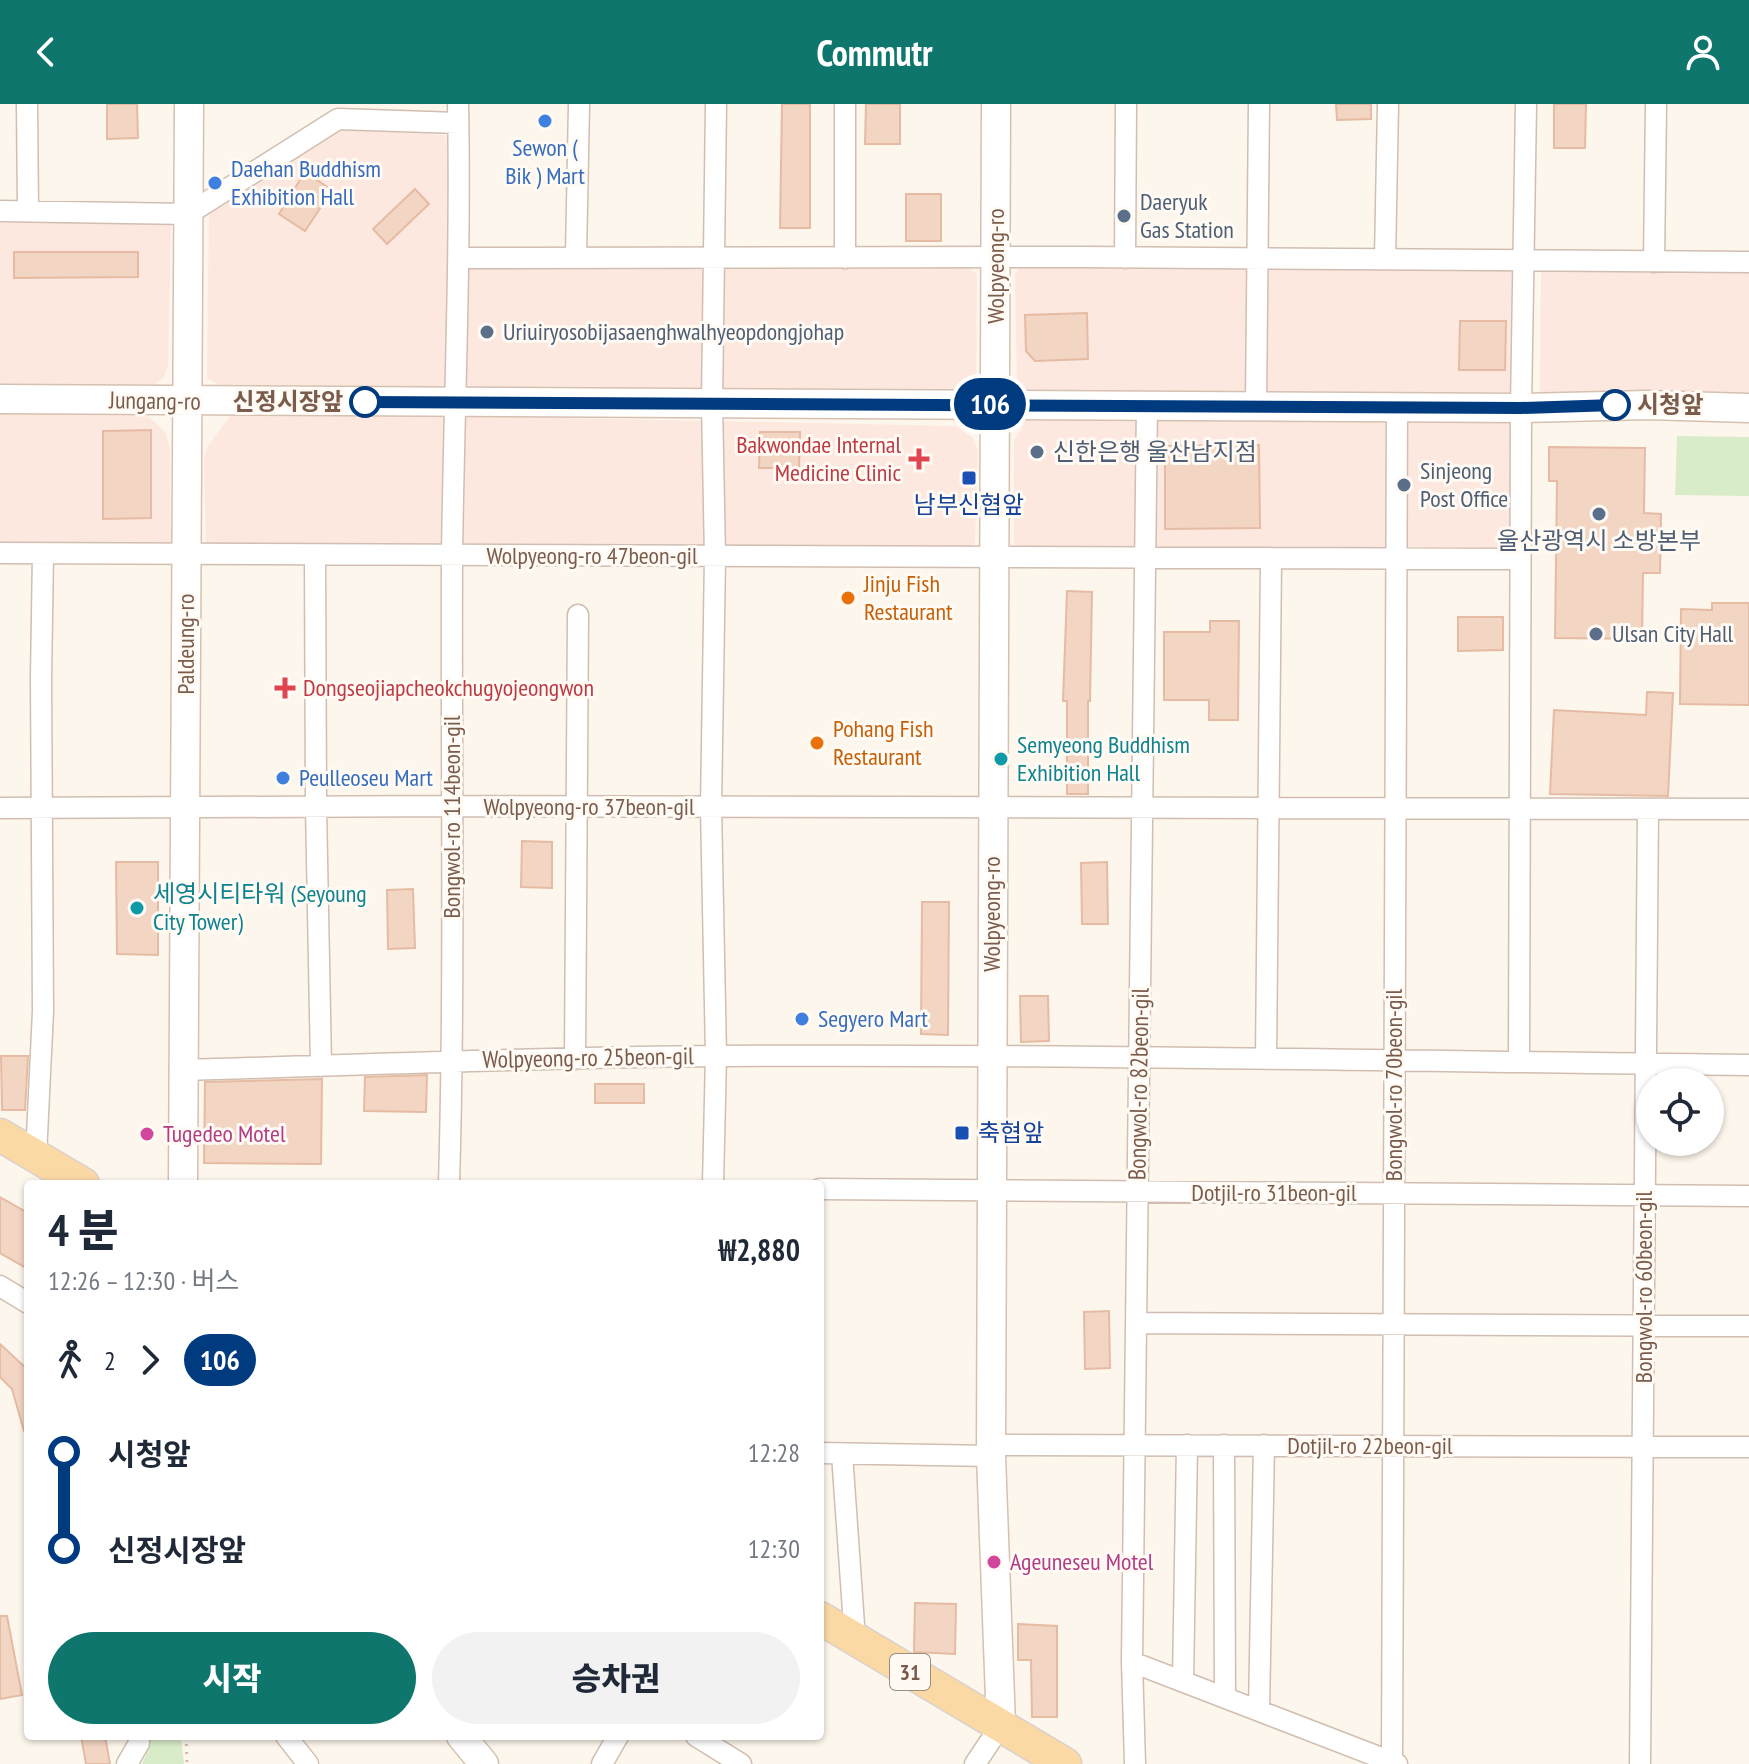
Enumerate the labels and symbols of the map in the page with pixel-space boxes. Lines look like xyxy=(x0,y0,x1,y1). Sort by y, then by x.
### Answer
marker: Sewon ( Bik ) Mart xyxy=(536,112,554,130)
place label: Sewon ( Bik ) Mart xyxy=(505,132,585,191)
place label: Daehan Buddhism Exhibition Hall xyxy=(231,153,381,212)
marker: Daehan Buddhism Exhibition Hall xyxy=(206,174,224,192)
place label: Daeryuk Gas Station xyxy=(1140,186,1234,245)
marker: Daeryuk Gas Station xyxy=(1115,207,1133,225)
street label: Wolpyeong-ro xyxy=(980,208,1011,324)
place label: Uriuiryosobijasaenghwalhyeopdongjohap xyxy=(503,316,844,347)
marker: Uriuiryosobijasaenghwalhyeopdongjohap xyxy=(478,323,496,341)
line badge: 106 xyxy=(944,378,1036,430)
street label: Jungang-ro xyxy=(108,384,201,417)
place label: 신정시장앞 xyxy=(233,386,343,417)
marker: 신정시장앞 xyxy=(350,387,380,417)
place label: 시청앞 xyxy=(1637,389,1703,420)
marker: 시청앞 xyxy=(1600,390,1630,420)
place label: Bakwondae Internal Medicine Clinic xyxy=(736,429,901,488)
place label: 신한은행 울산남지점 xyxy=(1053,436,1257,467)
marker: 신한은행 울산남지점 xyxy=(1028,443,1046,461)
marker: Bakwondae Internal Medicine Clinic xyxy=(908,448,930,470)
place label: Sinjeong Post Office xyxy=(1420,455,1508,514)
marker: 남부신협앞 xyxy=(960,469,978,487)
marker: Sinjeong Post Office xyxy=(1395,476,1413,494)
place label: 남부신협앞 xyxy=(914,489,1024,520)
marker: 울산광역시 소방본부 xyxy=(1590,505,1608,523)
place label: 울산광역시 소방본부 xyxy=(1497,525,1701,556)
street label: Wolpyeong-ro 47beon-gil xyxy=(486,540,698,571)
place label: Jinju Fish Restaurant xyxy=(863,568,953,627)
marker: Jinju Fish Restaurant xyxy=(839,589,857,607)
street label: Paldeung-ro xyxy=(170,594,201,694)
place label: Ulsan City Hall xyxy=(1612,618,1734,649)
marker: Ulsan City Hall xyxy=(1587,625,1605,643)
place label: Dongseojiapcheokchugyojeongwon xyxy=(303,672,594,703)
marker: Dongseojiapcheokchugyojeongwon xyxy=(274,677,296,699)
place label: Pohang Fish Restaurant xyxy=(833,713,933,772)
street label: Bongwol-ro 114beon-gil xyxy=(436,715,467,919)
place label: Semyeong Buddhism Exhibition Hall xyxy=(1017,729,1190,788)
marker: Pohang Fish Restaurant xyxy=(808,734,826,752)
marker: Semyeong Buddhism Exhibition Hall xyxy=(992,750,1010,768)
place label: Peulleoseu Mart xyxy=(299,762,433,793)
marker: Peulleoseu Mart xyxy=(274,769,292,787)
street label: Wolpyeong-ro 37beon-gil xyxy=(483,791,695,822)
street label: Wolpyeong-ro xyxy=(976,856,1007,972)
place label: 세영시티타워 (Seyoung City Tower) xyxy=(153,878,367,937)
marker: 세영시티타워 (Seyoung City Tower) xyxy=(128,899,146,917)
street label: Bongwol-ro 82beon-gil xyxy=(1121,987,1156,1180)
street label: Bongwol-ro 70beon-gil xyxy=(1378,988,1409,1181)
place label: Segyero Mart xyxy=(818,1003,928,1034)
marker: Segyero Mart xyxy=(793,1010,811,1028)
street label: Wolpyeong-ro 25beon-gil xyxy=(482,1040,694,1075)
place label: 축협앞 xyxy=(978,1117,1044,1148)
place label: Tugedeo Motel xyxy=(163,1118,286,1149)
marker: 축협앞 xyxy=(953,1124,971,1142)
marker: Tugedeo Motel xyxy=(138,1125,156,1143)
street label: Dotjil-ro 31beon-gil xyxy=(1191,1177,1357,1208)
street label: Bongwol-ro 60beon-gil xyxy=(1628,1190,1659,1383)
street label: Dotjil-ro 22beon-gil xyxy=(1287,1430,1453,1461)
place label: Ageuneseu Motel xyxy=(1010,1546,1154,1577)
marker: Ageuneseu Motel xyxy=(985,1553,1003,1571)
road number: 31 xyxy=(890,1654,930,1690)

